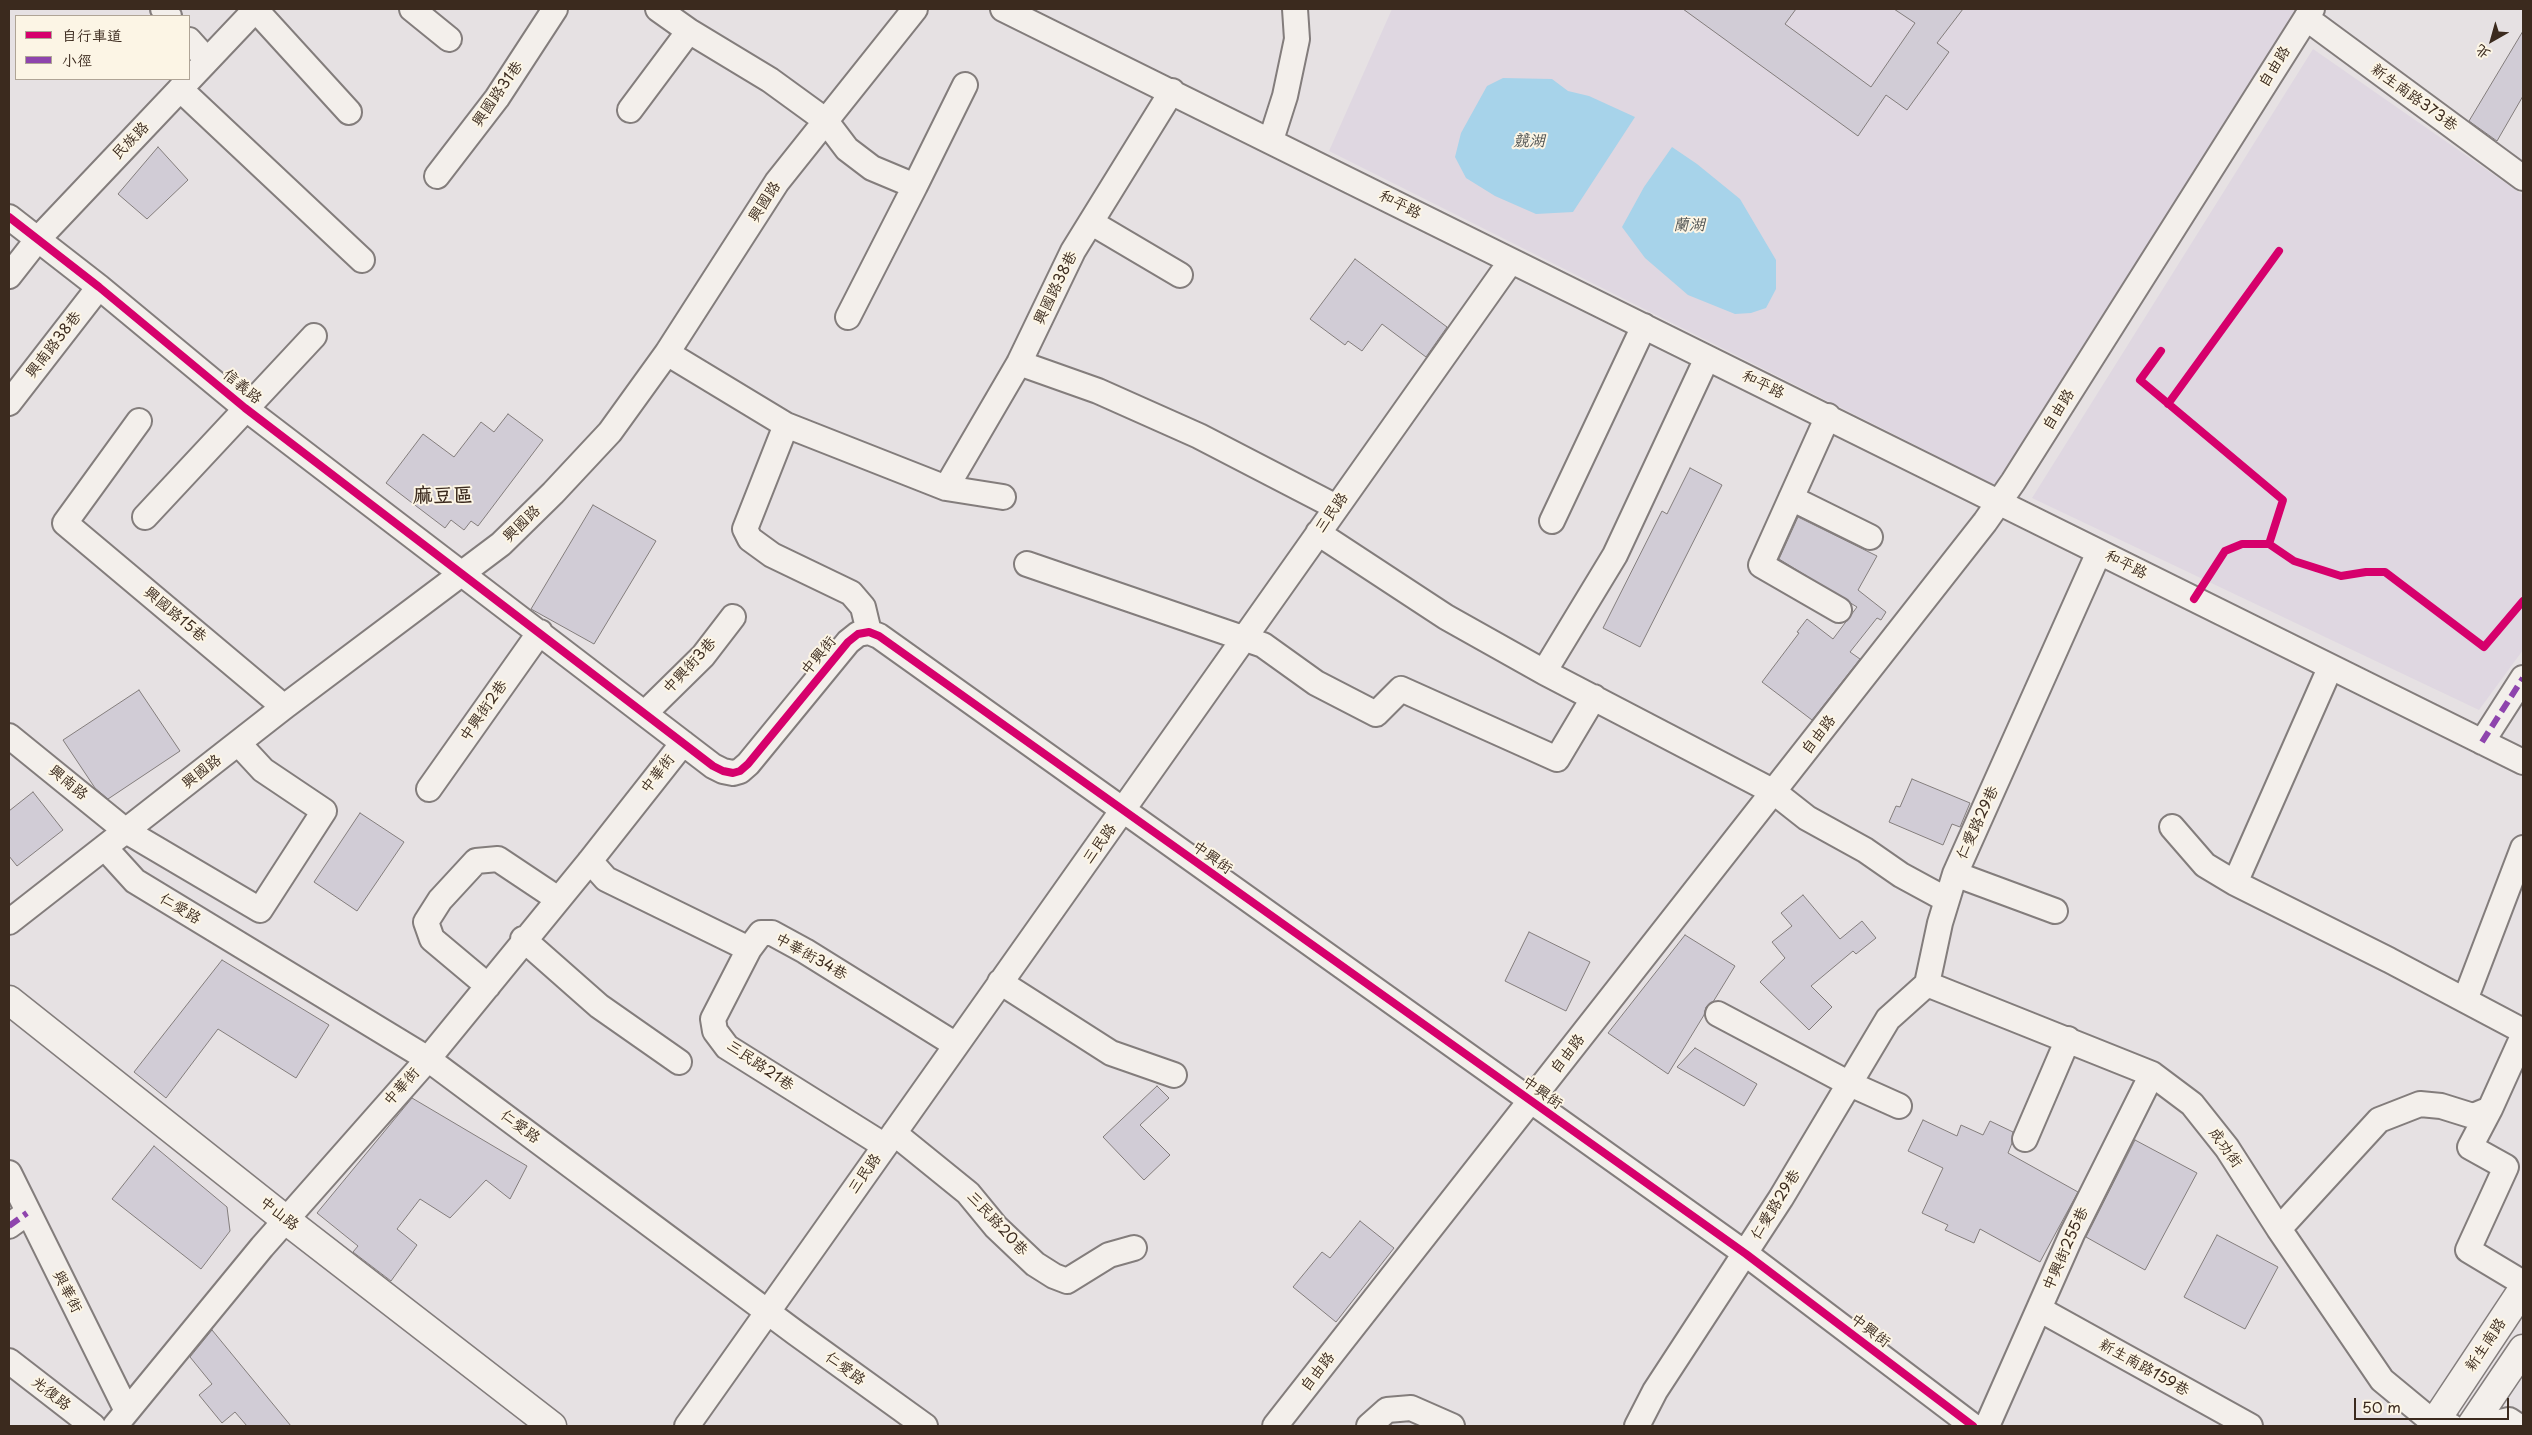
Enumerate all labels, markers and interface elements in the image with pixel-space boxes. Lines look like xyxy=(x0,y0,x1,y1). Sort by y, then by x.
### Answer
legend xyxy=(15,15,190,80)
north arrow xyxy=(2467,15,2517,65)
text: 自行車道 xyxy=(62,23,122,46)
text: 北 xyxy=(2470,40,2494,65)
street label: 自由路 xyxy=(2255,43,2295,91)
text: 小徑 xyxy=(62,48,92,71)
street label: 興國路31巷 xyxy=(469,58,527,130)
street label: 新生南路373巷 xyxy=(2367,60,2461,136)
street label: 民族路 xyxy=(109,119,153,163)
water label: 競湖 xyxy=(1513,132,1545,152)
street label: 興國路 xyxy=(745,178,785,226)
street label: 和平路 xyxy=(1376,187,1424,223)
water label: 蘭湖 xyxy=(1673,216,1705,236)
street label: 興國路38巷 xyxy=(1031,248,1081,328)
street label: 興南路38巷 xyxy=(23,308,85,382)
street label: 信義路 xyxy=(219,366,265,408)
street label: 和平路 xyxy=(1739,367,1787,403)
street label: 自由路 xyxy=(2039,386,2079,434)
district label: 麻豆區 xyxy=(413,484,473,508)
street label: 三民路 xyxy=(1312,489,1352,537)
street label: 興國路 xyxy=(500,502,544,546)
street label: 和平路 xyxy=(2102,547,2150,583)
street label: 興國路15巷 xyxy=(140,584,210,646)
street label: 中興街 xyxy=(798,633,840,679)
street label: 中興街3巷 xyxy=(660,634,720,698)
street label: 中興街2巷 xyxy=(456,677,512,745)
street label: 自由路 xyxy=(1798,712,1840,758)
street label: 興國路 xyxy=(179,751,225,793)
street label: 中華街 xyxy=(637,751,679,797)
street label: 興南路 xyxy=(45,762,91,804)
street label: 仁愛路29巷 xyxy=(1953,783,2003,863)
street label: 三民路 xyxy=(1079,821,1121,867)
street label: 中興街 xyxy=(1188,838,1236,878)
street label: 仁愛路 xyxy=(156,890,204,928)
street label: 中華街34巷 xyxy=(772,930,850,984)
street label: 自由路 xyxy=(1547,1031,1589,1077)
street label: 三民路21巷 xyxy=(723,1037,797,1095)
street label: 中華街 xyxy=(380,1064,424,1110)
street label: 中興街 xyxy=(1518,1073,1566,1113)
street label: 仁愛路 xyxy=(497,1106,543,1148)
street label: 成功街 xyxy=(2204,1125,2246,1171)
street label: 三民路 xyxy=(845,1150,885,1198)
street label: 仁愛路29巷 xyxy=(1747,1167,1805,1243)
street label: 三民路20巷 xyxy=(963,1188,1031,1260)
street label: 中山路 xyxy=(256,1193,302,1235)
street label: 中興街255巷 xyxy=(2040,1204,2092,1294)
street label: 與華街 xyxy=(49,1268,85,1316)
street label: 中興街 xyxy=(1847,1310,1893,1352)
street label: 新生南路 xyxy=(2462,1315,2510,1375)
street label: 新生南路159巷 xyxy=(2096,1336,2192,1400)
street label: 仁愛路 xyxy=(822,1348,868,1390)
street label: 自由路 xyxy=(1297,1349,1339,1395)
street label: 光復路 xyxy=(28,1373,74,1415)
scale bar xyxy=(2357,1388,2512,1420)
text: 50 m xyxy=(2362,1395,2401,1418)

